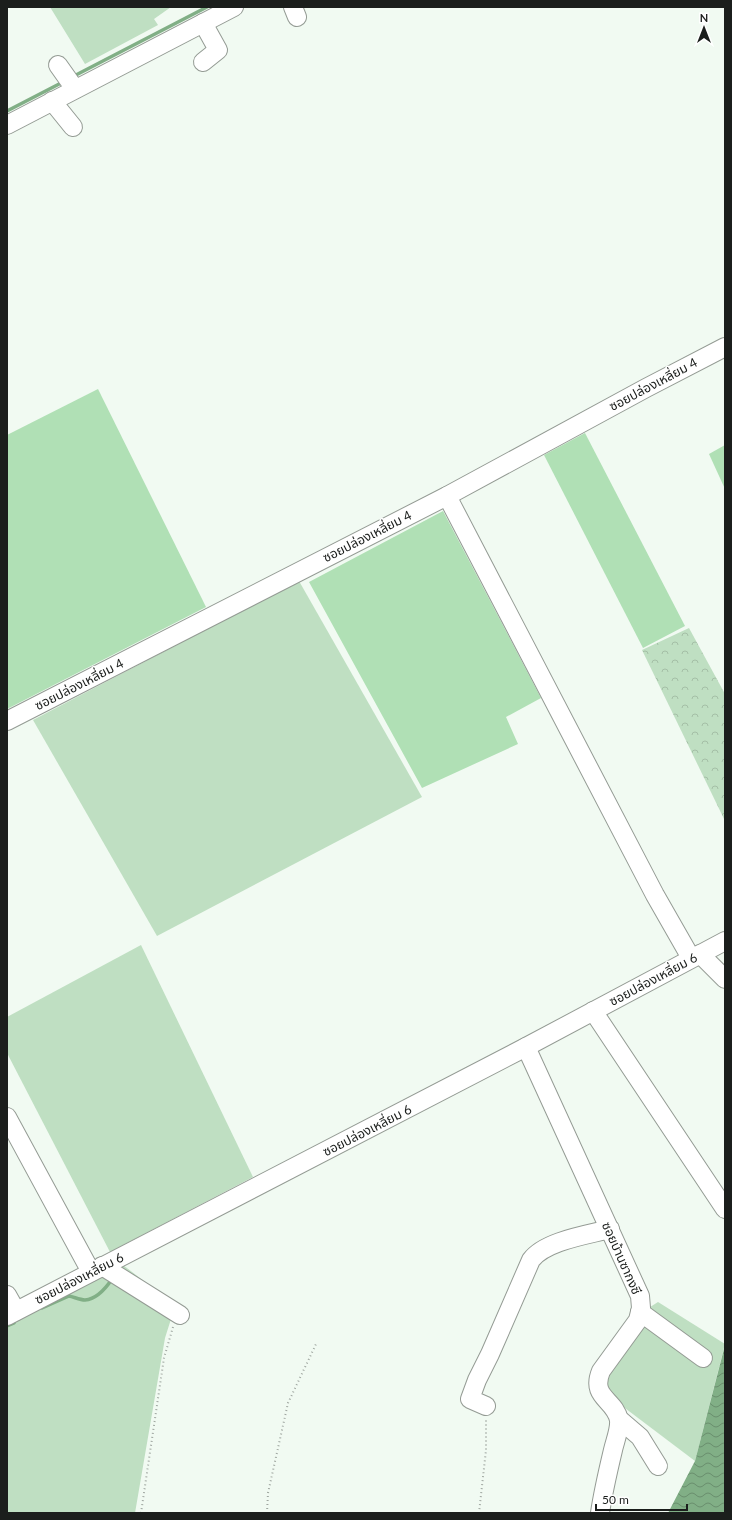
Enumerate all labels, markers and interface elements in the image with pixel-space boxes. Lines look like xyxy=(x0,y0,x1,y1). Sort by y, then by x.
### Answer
north arrow xyxy=(684,8,724,48)
text: N xyxy=(700,11,708,24)
street label: ซอยปล่องเหลี่ยม 4 xyxy=(606,353,700,414)
street label: ซอยปล่องเหลี่ยม 4 xyxy=(319,506,415,565)
street label: ซอยปล่องเหลี่ยม 4 xyxy=(31,654,127,713)
street label: ซอยปล่องเหลี่ยม 6 xyxy=(606,948,700,1009)
street label: ซอยปล่องเหลี่ยม 6 xyxy=(319,1100,414,1159)
street label: ซอยบ้านซากงซี xyxy=(599,1219,645,1297)
street label: ซอยปล่องเหลี่ยม 6 xyxy=(31,1248,126,1307)
scale bar xyxy=(596,1486,687,1512)
text: 50 m xyxy=(602,1492,629,1507)

